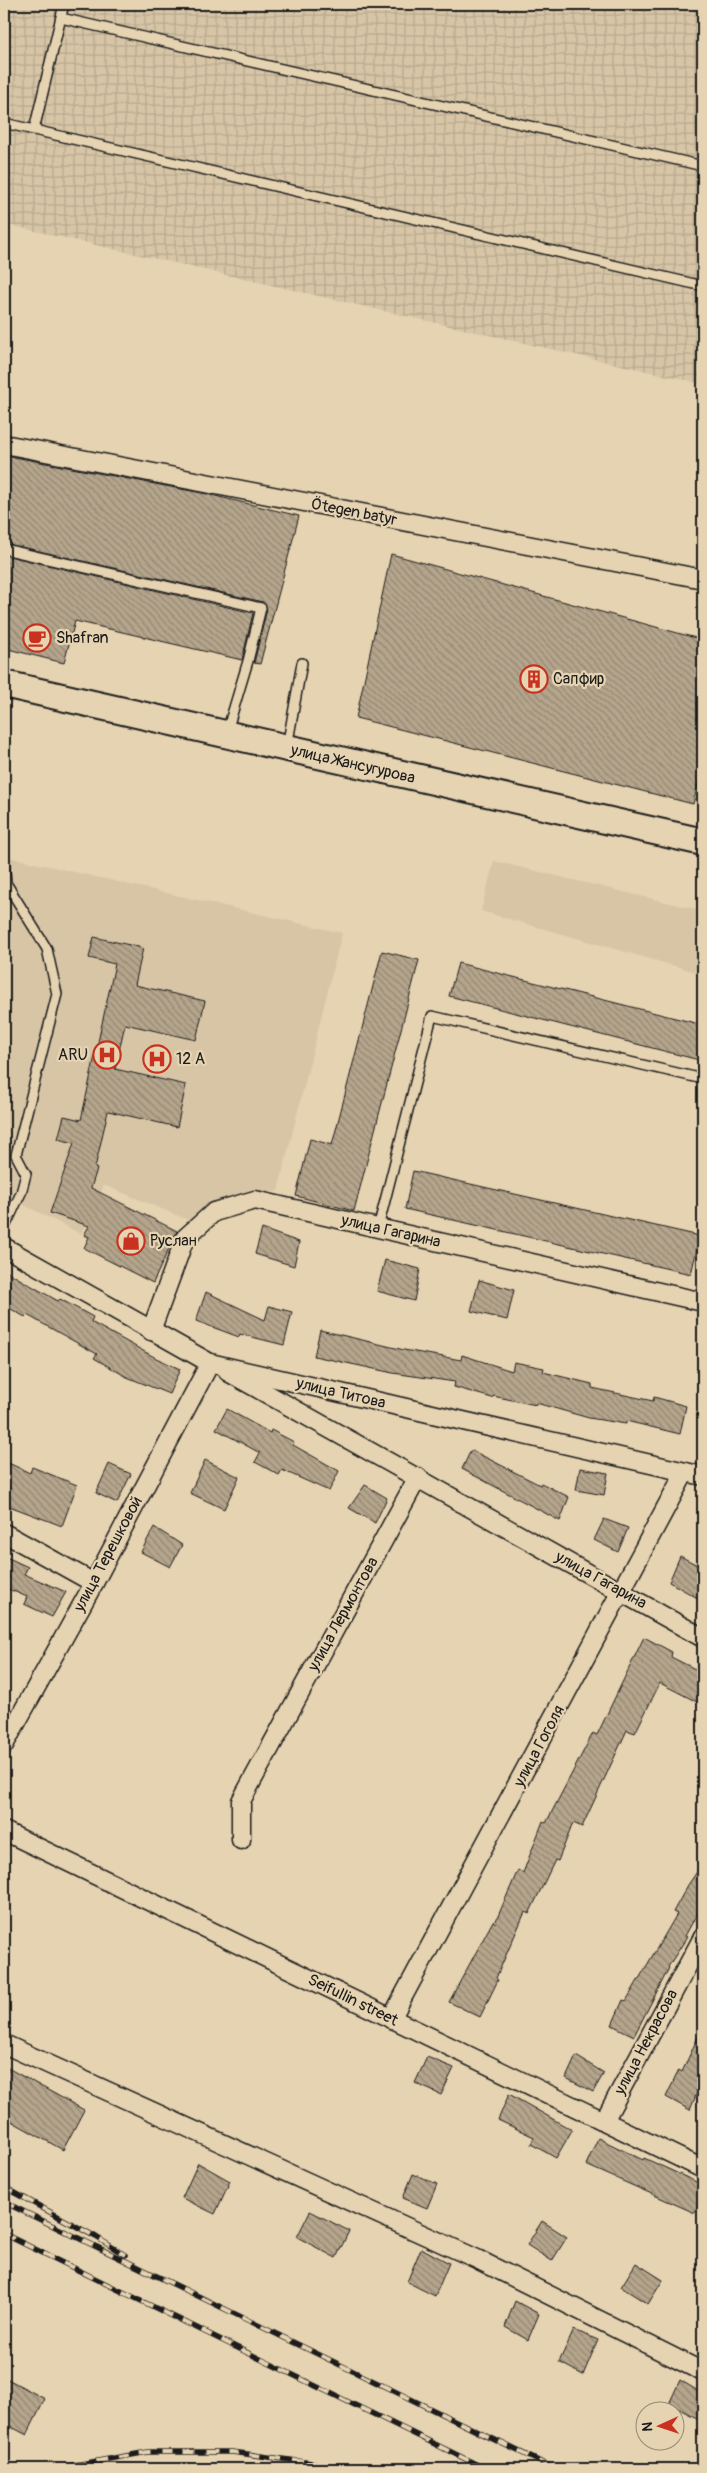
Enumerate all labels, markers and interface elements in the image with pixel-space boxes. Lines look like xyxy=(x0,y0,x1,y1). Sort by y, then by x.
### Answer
street label: Ötegen batyr xyxy=(309,494,399,530)
cafe icon: Shafran xyxy=(22,623,52,653)
place label: Shafran xyxy=(56,628,109,648)
building icon: Сапфир xyxy=(519,664,549,694)
place label: Сапфир xyxy=(553,669,604,689)
street label: улица Жансугурова xyxy=(288,740,417,788)
hospital icon: ARU xyxy=(92,1040,122,1070)
hospital icon: 12 А xyxy=(142,1044,172,1074)
place label: ARU xyxy=(58,1045,88,1065)
place label: 12 А xyxy=(176,1049,205,1069)
street label: улица Гагарина xyxy=(338,1210,443,1252)
shop icon: Руслан xyxy=(116,1226,146,1256)
place label: Руслан xyxy=(150,1231,197,1251)
street label: улица Титова xyxy=(293,1373,388,1413)
street label: улица Терешковой xyxy=(69,1493,147,1616)
street label: улица Гагарина xyxy=(551,1546,650,1613)
street label: улица Лермонтова xyxy=(303,1553,383,1675)
street label: улица Гоголя xyxy=(509,1702,569,1791)
street label: Seifullin street xyxy=(305,1970,402,2031)
street label: улица Некрасова xyxy=(609,1986,682,2099)
north arrow xyxy=(634,2400,684,2450)
text: N xyxy=(639,2421,656,2432)

